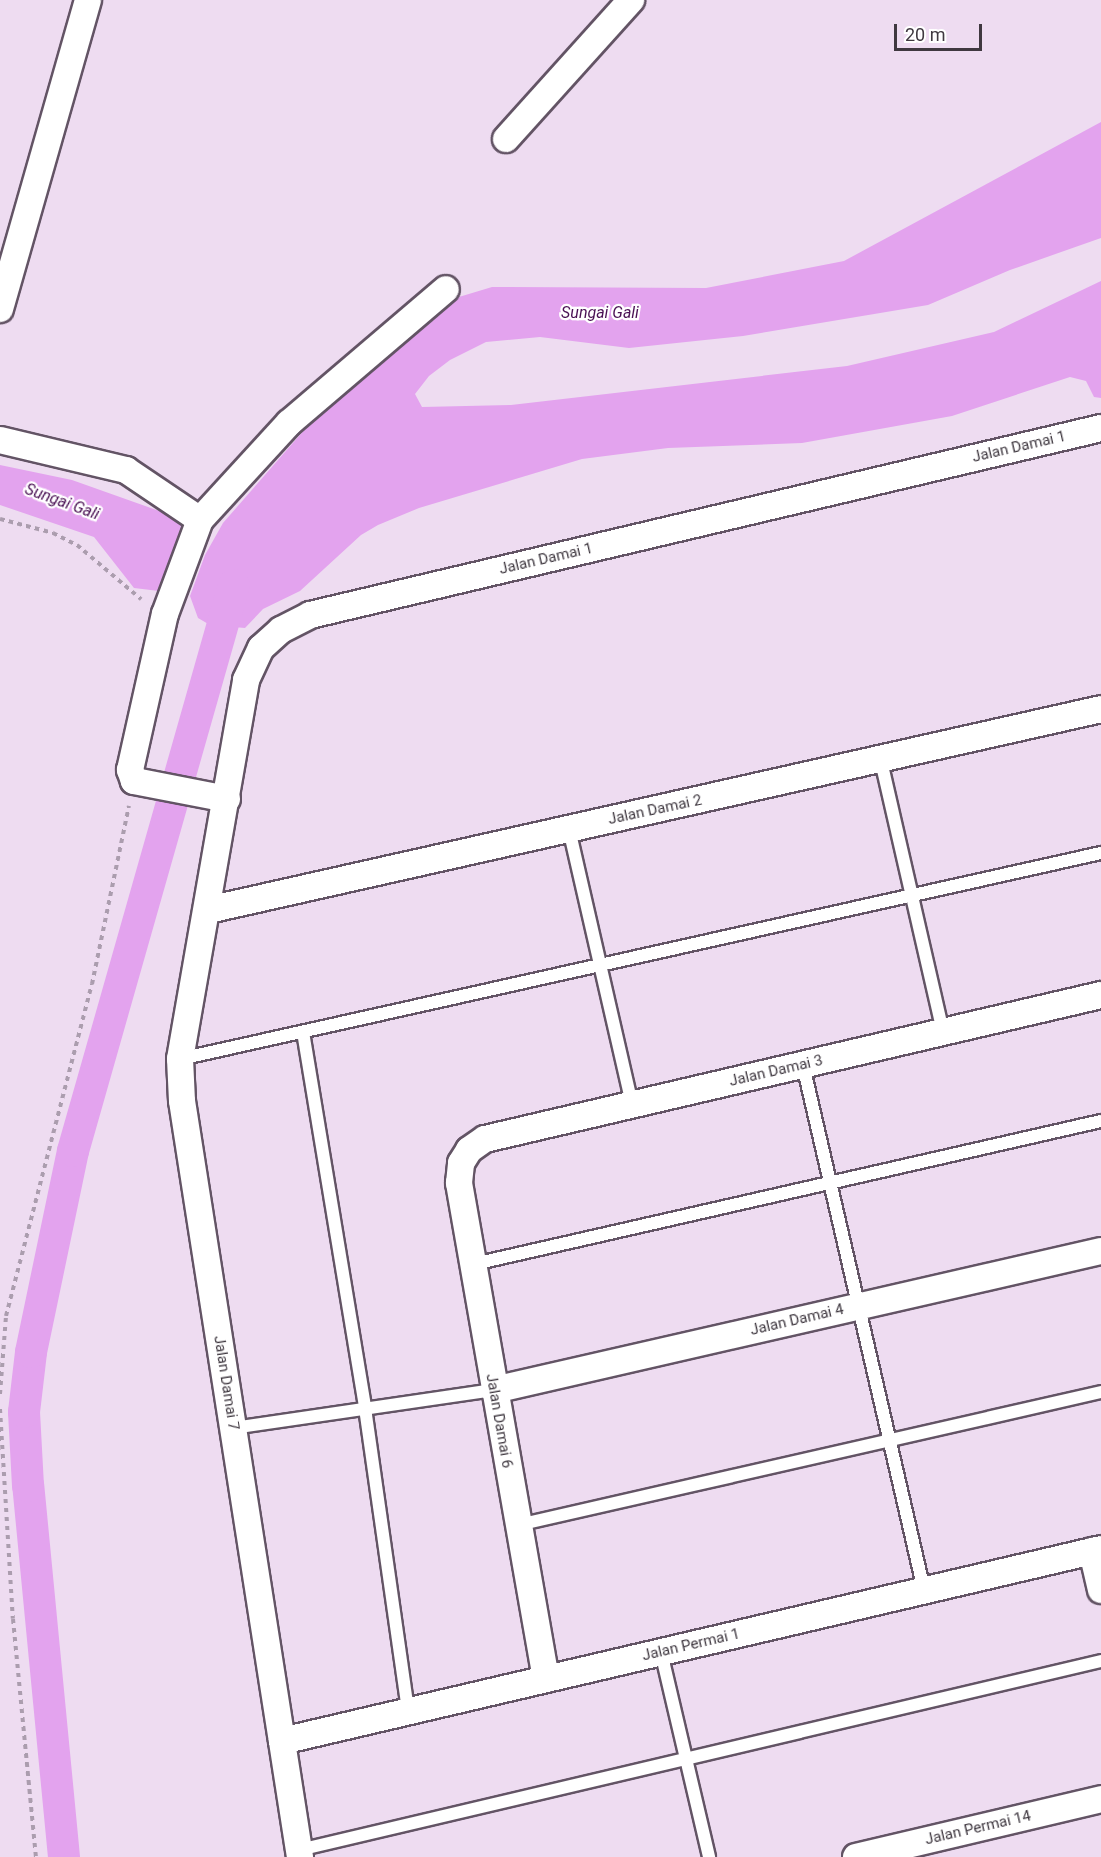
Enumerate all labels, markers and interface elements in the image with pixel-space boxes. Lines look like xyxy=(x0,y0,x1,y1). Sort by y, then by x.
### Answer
scale bar xyxy=(897,12,986,50)
text: 20 m xyxy=(905,24,945,45)
water label: Sungai Gali xyxy=(561,303,639,323)
street label: Jalan Damai 1 xyxy=(971,428,1067,466)
water label: Sungai Gali xyxy=(22,480,102,524)
street label: Jalan Damai 1 xyxy=(498,540,594,578)
street label: Jalan Damai 2 xyxy=(606,791,704,829)
street label: Jalan Damai 3 xyxy=(728,1052,824,1090)
street label: Jalan Damai 4 xyxy=(749,1301,845,1339)
street label: Jalan Damai 7 xyxy=(210,1334,242,1432)
street label: Jalan Damai 6 xyxy=(482,1372,516,1470)
street label: Jalan Permai 1 xyxy=(640,1625,742,1665)
street label: Jalan Permai 14 xyxy=(923,1807,1033,1849)

